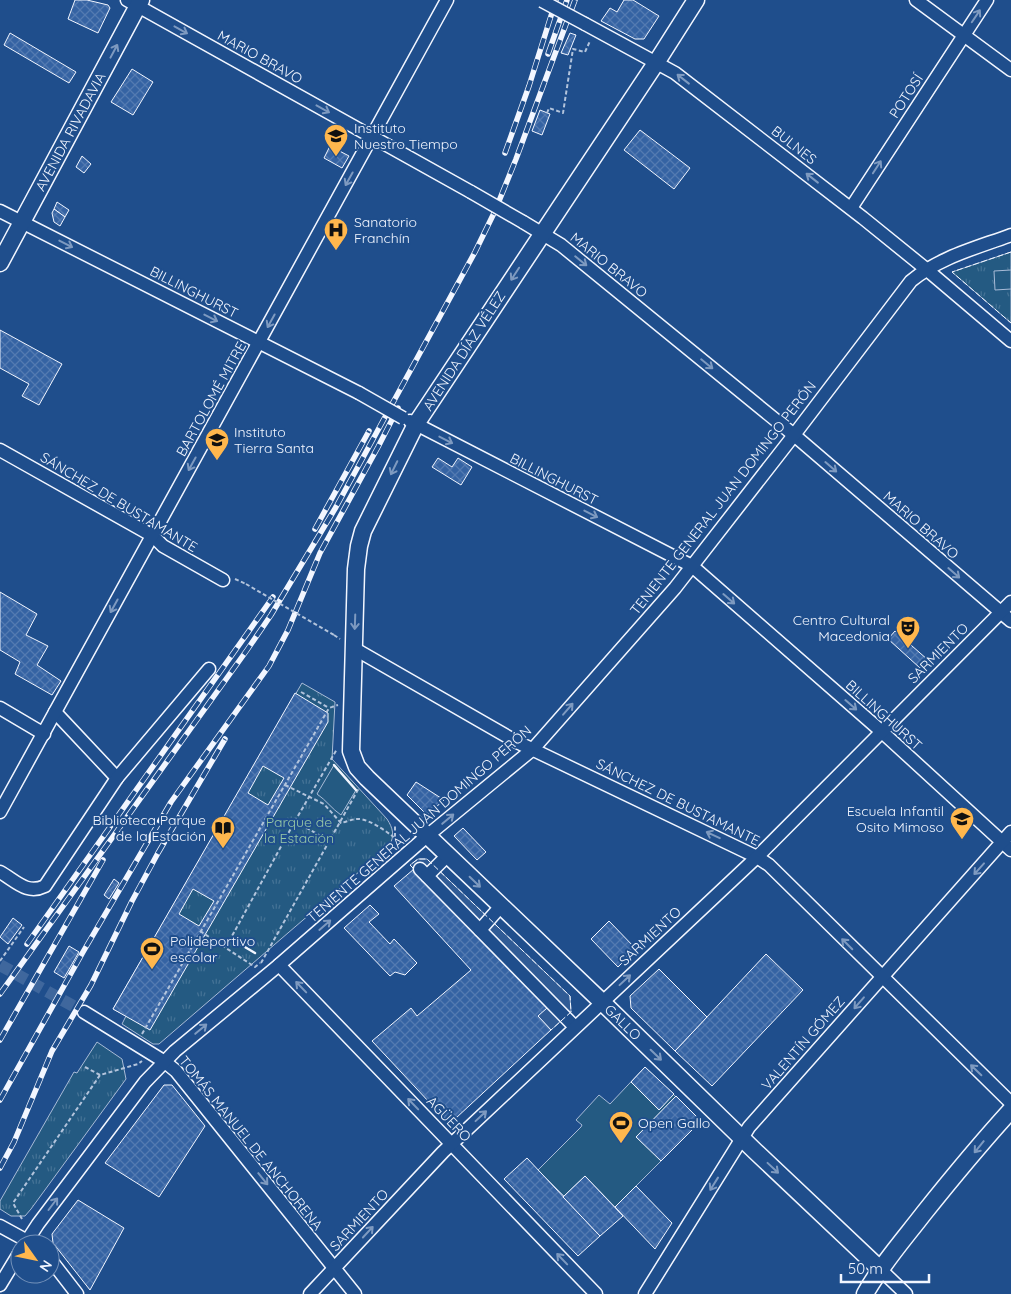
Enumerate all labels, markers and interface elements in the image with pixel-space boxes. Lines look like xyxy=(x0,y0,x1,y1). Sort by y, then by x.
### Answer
one-way arrow xyxy=(971,10,981,24)
one-way arrow xyxy=(173,25,187,35)
street label: MARIO BRAVO xyxy=(214,26,306,88)
one-way arrow xyxy=(110,44,120,59)
street label: AVENIDA RIVADAVIA xyxy=(31,69,110,194)
street label: POTOSÍ xyxy=(885,70,927,121)
one-way arrow xyxy=(676,74,690,84)
one-way arrow xyxy=(315,104,329,114)
place label: Instituto Nuestro Tiempo xyxy=(354,119,458,153)
street label: BULNES xyxy=(768,122,820,168)
school or university icon: Instituto Nuestro Tiempo xyxy=(323,123,349,157)
one-way arrow xyxy=(872,160,882,174)
one-way arrow xyxy=(344,171,353,186)
one-way arrow xyxy=(805,173,819,183)
place label: Sanatorio Franchín xyxy=(354,213,417,247)
hospital icon: Sanatorio Franchín xyxy=(323,217,349,251)
street label: MARIO BRAVO xyxy=(567,228,651,302)
one-way arrow xyxy=(58,240,73,250)
one-way arrow xyxy=(574,256,587,267)
street label: BILLINGHURST xyxy=(147,262,241,322)
one-way arrow xyxy=(509,267,520,281)
street label: AVENIDA DÍAZ VÉLEZ xyxy=(419,288,509,414)
one-way arrow xyxy=(203,314,218,323)
one-way arrow xyxy=(265,314,275,328)
street label: BARTOLOMÉ MITRE xyxy=(172,338,250,460)
one-way arrow xyxy=(700,359,713,370)
street label: TENIENTE GENERAL JUAN DOMINGO PERÓN xyxy=(626,377,820,619)
place label: Instituto Tierra Santa xyxy=(234,423,314,457)
school or university icon: Instituto Tierra Santa xyxy=(204,427,230,461)
one-way arrow xyxy=(438,436,453,445)
street label: SÁNCHEZ DE BUSTAMANTE xyxy=(37,448,201,556)
street label: BILLINGHURST xyxy=(507,449,601,509)
one-way arrow xyxy=(187,456,197,470)
one-way arrow xyxy=(389,460,398,475)
one-way arrow xyxy=(824,461,837,473)
street label: MARIO BRAVO xyxy=(880,487,963,563)
one-way arrow xyxy=(583,509,598,519)
one-way arrow xyxy=(948,567,961,578)
one-way arrow xyxy=(722,593,735,604)
one-way arrow xyxy=(109,598,118,613)
place label: Centro Cultural Macedonia xyxy=(793,611,890,645)
one-way arrow xyxy=(350,614,360,630)
theatre icon: Centro Cultural Macedonia xyxy=(895,615,921,649)
street label: SARMIENTO xyxy=(904,619,972,687)
street label: BILLINGHURST xyxy=(842,676,926,754)
one-way arrow xyxy=(845,699,858,711)
one-way arrow xyxy=(562,703,573,716)
street label: TENIENTE GENERAL JUAN DOMINGO PERÓN xyxy=(303,721,535,927)
street label: SÁNCHEZ DE BUSTAMANTE xyxy=(593,754,763,850)
place label: Escuela Infantil Osito Mimoso xyxy=(847,802,944,836)
school or university icon: Escuela Infantil Osito Mimoso xyxy=(949,806,975,840)
place label: Biblioteca Parque de la Estación xyxy=(92,811,206,845)
park label: Parque de la Estación xyxy=(264,813,334,847)
one-way arrow xyxy=(442,813,455,824)
library icon: Biblioteca Parque de la Estación xyxy=(210,815,236,849)
one-way arrow xyxy=(706,829,721,839)
one-way arrow xyxy=(973,862,984,875)
one-way arrow xyxy=(469,876,482,888)
street label: SARMIENTO xyxy=(615,902,685,969)
one-way arrow xyxy=(319,919,332,930)
place label: Polideportivo escolar xyxy=(170,932,255,966)
sports icon: Polideportivo escolar xyxy=(139,936,165,970)
one-way arrow xyxy=(842,938,854,950)
one-way arrow xyxy=(618,974,631,986)
one-way arrow xyxy=(295,981,307,993)
street label: VALENTÍN GÓMEZ xyxy=(757,992,849,1094)
one-way arrow xyxy=(853,996,864,1009)
street label: GALLO xyxy=(601,1000,645,1044)
one-way arrow xyxy=(194,1024,207,1035)
one-way arrow xyxy=(650,1048,662,1061)
street label: TOMÁS MANUEL DE ANCHORENA xyxy=(175,1052,327,1234)
one-way arrow xyxy=(970,1063,982,1076)
street label: AGÜERO xyxy=(423,1092,475,1146)
one-way arrow xyxy=(407,1098,419,1110)
one-way arrow xyxy=(475,1110,487,1122)
sports icon: Open Gallo xyxy=(608,1110,634,1144)
place label: Open Gallo xyxy=(638,1114,710,1132)
one-way arrow xyxy=(973,1140,984,1153)
one-way arrow xyxy=(766,1162,779,1174)
one-way arrow xyxy=(257,1173,268,1186)
one-way arrow xyxy=(709,1177,719,1191)
street label: SARMIENTO xyxy=(326,1185,393,1255)
one-way arrow xyxy=(48,1198,59,1211)
one-way arrow xyxy=(362,1226,374,1239)
north arrow xyxy=(10,1234,60,1284)
one-way arrow xyxy=(556,1252,568,1265)
scale bar xyxy=(841,1252,928,1284)
text: N xyxy=(36,1257,56,1275)
text: 50 m xyxy=(848,1259,883,1278)

